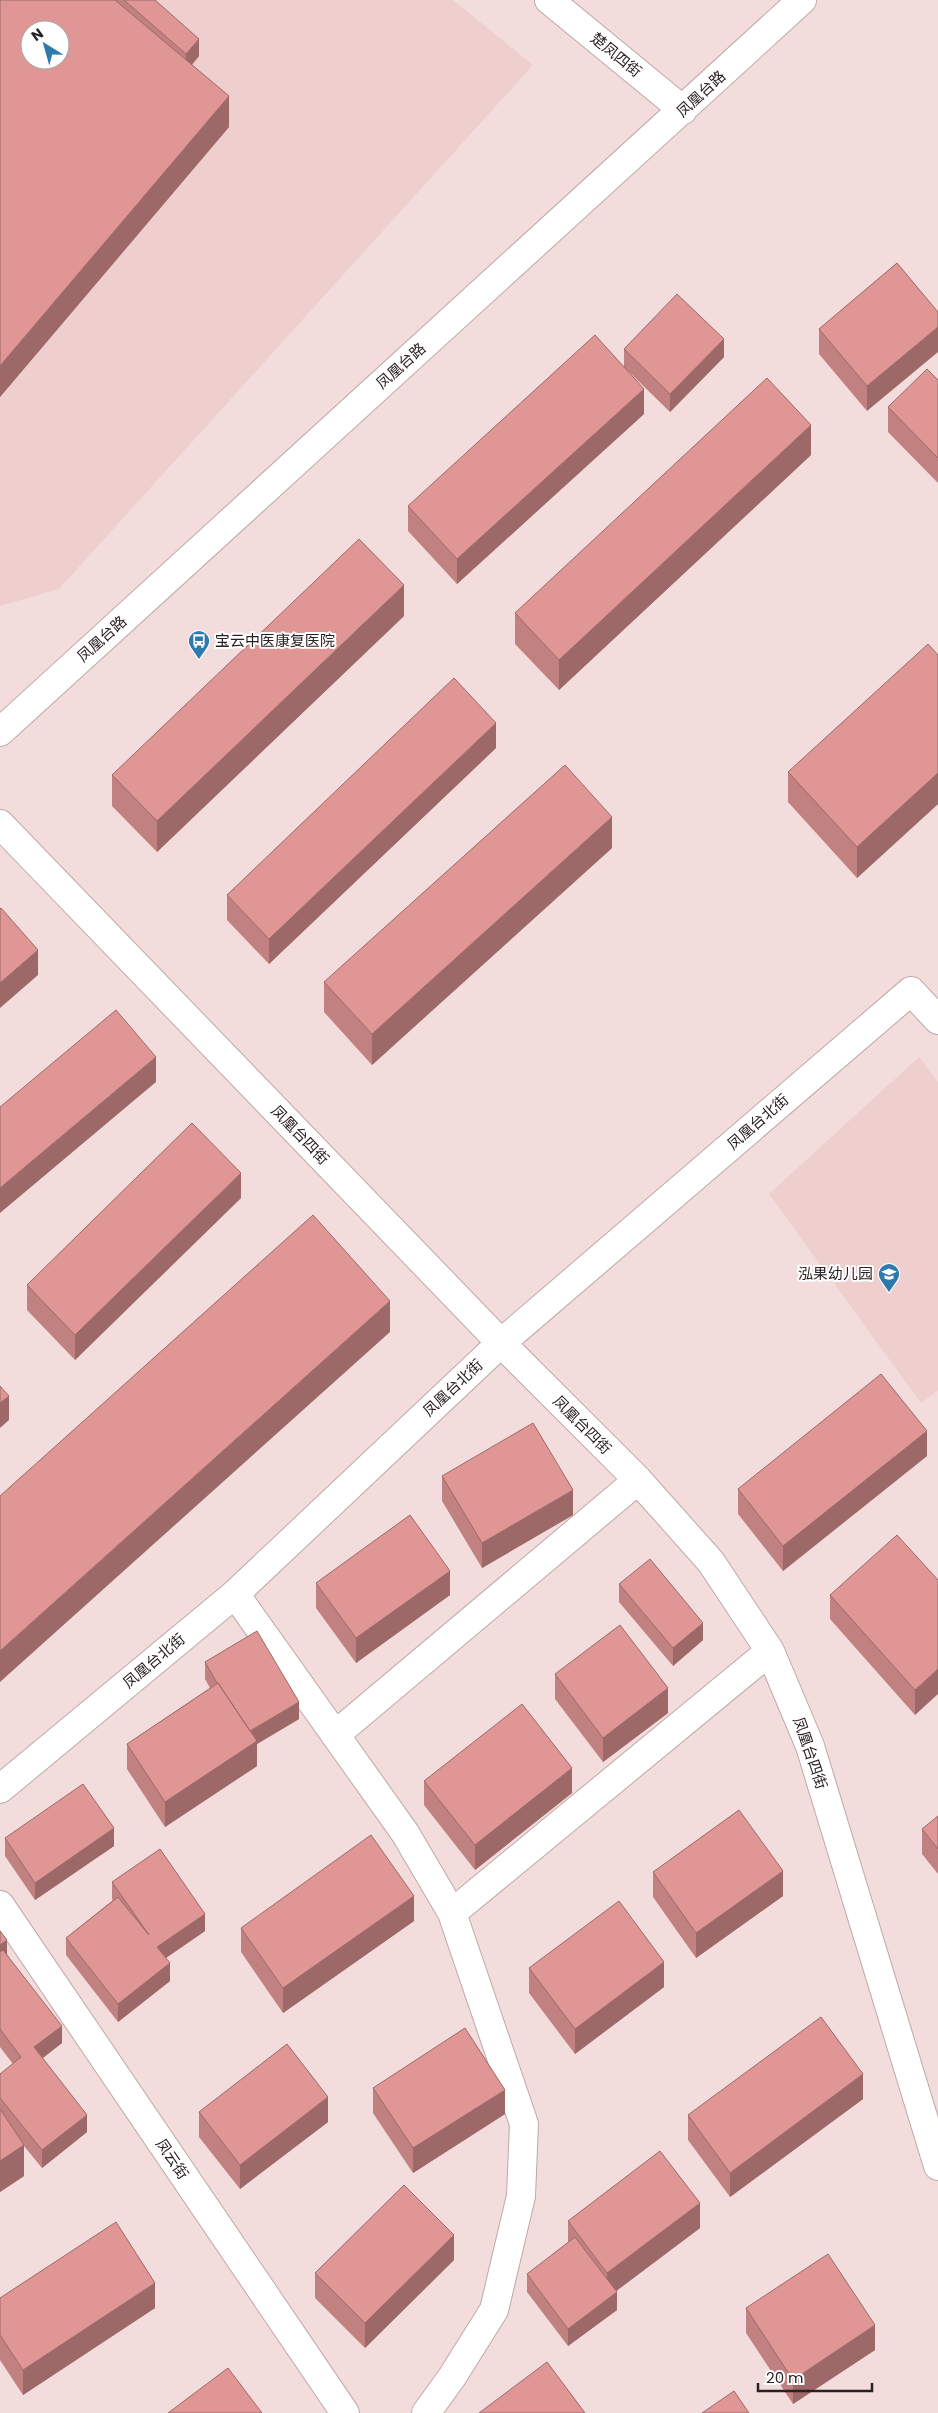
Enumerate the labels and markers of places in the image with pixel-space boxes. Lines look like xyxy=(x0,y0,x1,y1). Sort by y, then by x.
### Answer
bus stop icon: 宝云中医康复医院 xyxy=(187,629,211,660)
place label: 宝云中医康复医院 xyxy=(215,630,335,651)
school or university icon: 泓果幼儿园 xyxy=(877,1262,901,1293)
place label: 泓果幼儿园 xyxy=(798,1263,873,1284)

